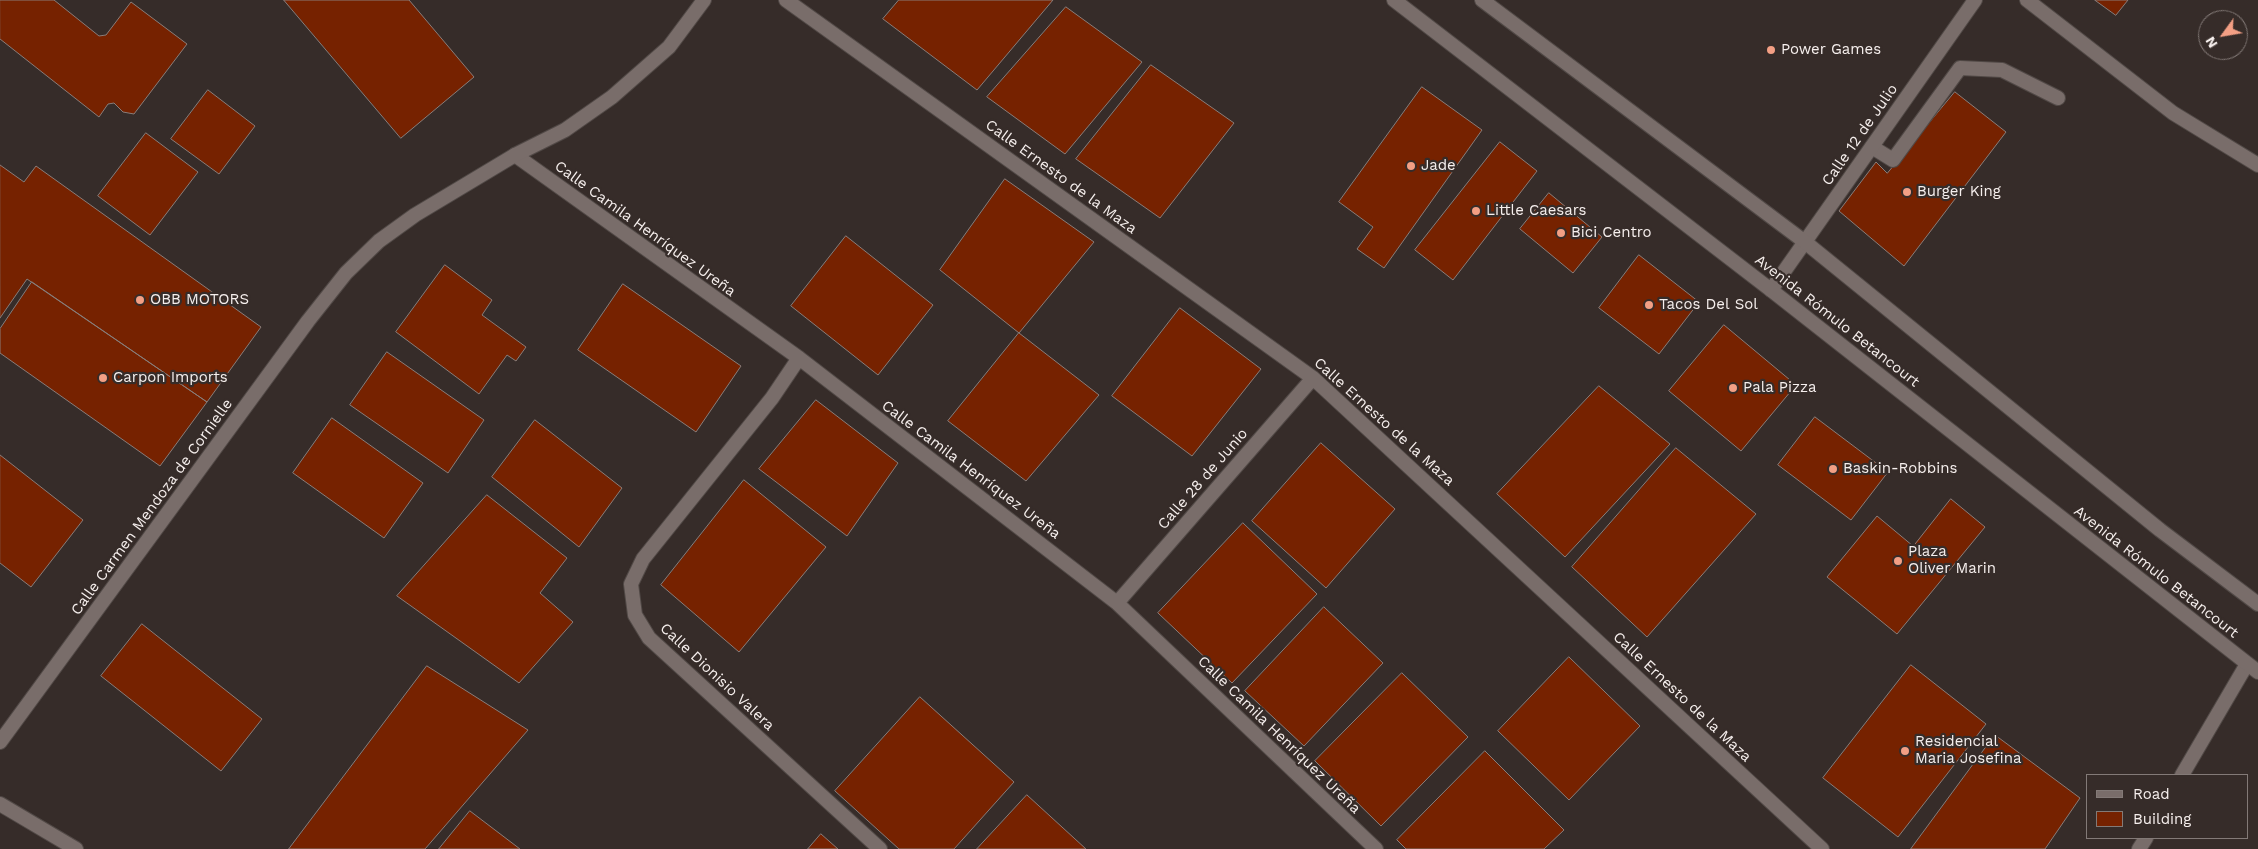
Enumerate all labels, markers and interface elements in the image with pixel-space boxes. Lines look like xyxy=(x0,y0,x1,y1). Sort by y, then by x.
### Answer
north arrow xyxy=(2198,10,2248,60)
text: N xyxy=(2202,34,2221,51)
place label: Power Games xyxy=(1781,41,1881,59)
marker: Power Games xyxy=(1765,44,1777,56)
street label: Calle 12 de Julio xyxy=(1818,81,1902,189)
street label: Calle Ernesto de la Maza xyxy=(982,116,1140,238)
street label: Calle Camila Henríquez Ureña xyxy=(551,157,739,301)
place label: Jade xyxy=(1421,157,1456,175)
marker: Jade xyxy=(1405,160,1417,172)
place label: Burger King xyxy=(1917,183,2001,201)
marker: Burger King xyxy=(1901,186,1913,198)
place label: Little Caesars xyxy=(1486,202,1586,220)
marker: Little Caesars xyxy=(1470,205,1482,217)
place label: Bici Centro xyxy=(1571,224,1652,242)
marker: Bici Centro xyxy=(1555,227,1567,239)
street label: Avenida Rómulo Betancourt xyxy=(1751,251,1923,391)
place label: OBB MOTORS xyxy=(150,291,249,309)
marker: OBB MOTORS xyxy=(134,294,146,306)
place label: Tacos Del Sol xyxy=(1659,296,1758,314)
marker: Tacos Del Sol xyxy=(1643,299,1655,311)
street label: Calle Ernesto de la Maza xyxy=(1310,354,1458,490)
place label: Carpon Imports xyxy=(113,369,228,387)
marker: Carpon Imports xyxy=(97,372,109,384)
place label: Pala Pizza xyxy=(1743,379,1816,397)
marker: Pala Pizza xyxy=(1727,382,1739,394)
street label: Calle Carmen Mendoza de Cornielle xyxy=(67,395,237,619)
street label: Calle Camila Henríquez Ureña xyxy=(878,397,1064,543)
street label: Calle 28 de Junio xyxy=(1154,425,1252,533)
place label: Baskin-Robbins xyxy=(1843,460,1957,478)
marker: Baskin-Robbins xyxy=(1827,463,1839,475)
street label: Avenida Rómulo Betancourt xyxy=(2070,502,2242,642)
place label: Plaza Oliver Marin xyxy=(1908,543,1996,578)
marker: Plaza Oliver Marin xyxy=(1892,555,1904,567)
street label: Calle Dionisio Valera xyxy=(656,619,778,735)
street label: Calle Ernesto de la Maza xyxy=(1609,628,1755,766)
street label: Calle Camila Henríquez Ureña xyxy=(1194,652,1364,818)
place label: Residencial Maria Josefina xyxy=(1915,733,2021,768)
marker: Residencial Maria Josefina xyxy=(1899,745,1911,757)
legend xyxy=(2086,774,2248,839)
text: Road xyxy=(2133,785,2170,803)
text: Building xyxy=(2133,810,2191,828)

